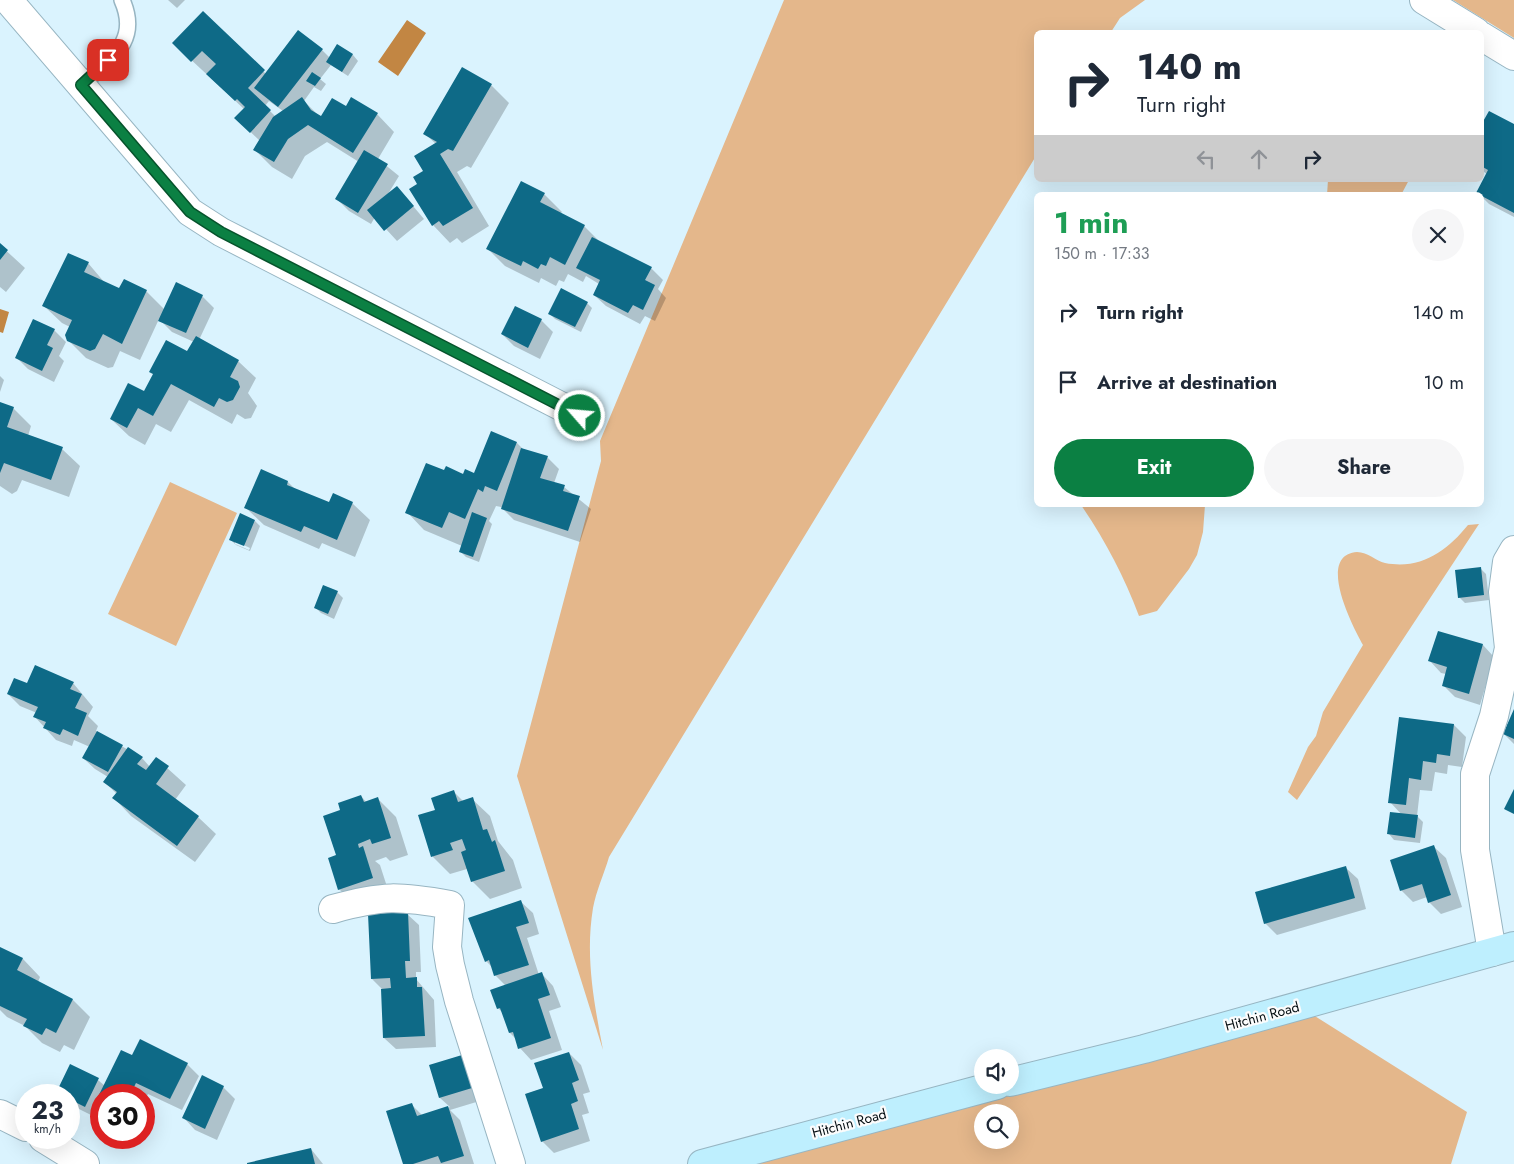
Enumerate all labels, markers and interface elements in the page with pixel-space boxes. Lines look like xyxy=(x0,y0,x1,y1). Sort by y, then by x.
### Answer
pin xyxy=(87,39,129,81)
text: 140 m xyxy=(1137,42,1242,92)
icon: arrive xyxy=(94,46,122,74)
icon: right xyxy=(1054,50,1119,115)
text: Turn right xyxy=(1137,88,1225,120)
icon: left xyxy=(1192,145,1220,173)
icon: ahead xyxy=(1245,145,1273,173)
icon: right xyxy=(1298,145,1326,173)
text: 1 min xyxy=(1054,201,1128,244)
button: close xyxy=(1412,209,1464,261)
text: 150 m · 17:33 xyxy=(1054,242,1149,265)
icon: right xyxy=(1054,298,1082,326)
text: Turn right xyxy=(1097,299,1183,326)
text: 140 m xyxy=(1412,299,1464,326)
icon: arrive xyxy=(1054,368,1082,396)
text: Arrive at destination xyxy=(1097,369,1277,396)
text: 10 m xyxy=(1424,369,1464,396)
position arrow xyxy=(553,389,605,441)
button: Exit xyxy=(1054,439,1254,497)
button: Share xyxy=(1264,439,1464,497)
street label: Hitchin Road xyxy=(1222,996,1302,1036)
map controls xyxy=(974,1049,1019,1149)
button: sound xyxy=(974,1049,1019,1094)
speed limit sign: 30 xyxy=(90,1084,155,1149)
text: 23 xyxy=(32,1092,63,1128)
street label: Hitchin Road xyxy=(809,1103,889,1143)
button: search xyxy=(974,1104,1019,1149)
text: km/h xyxy=(34,1120,61,1138)

